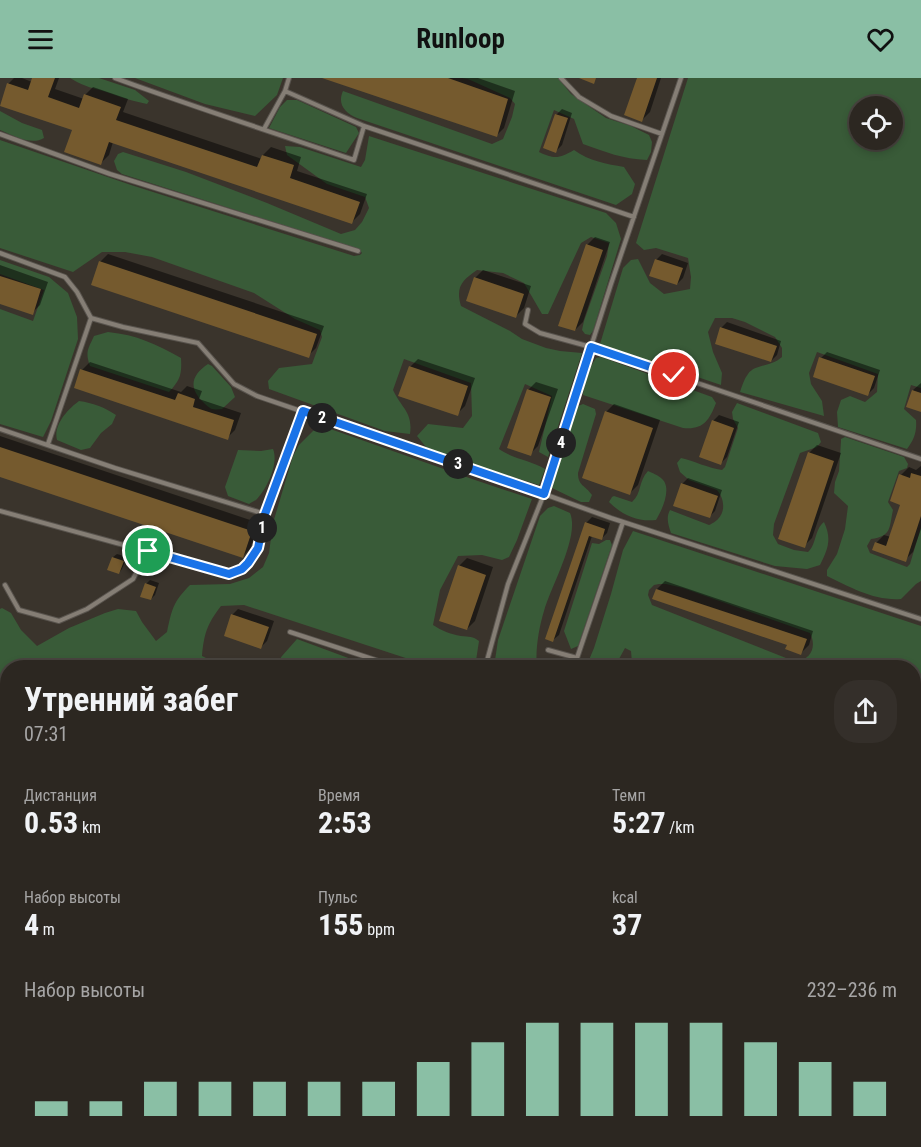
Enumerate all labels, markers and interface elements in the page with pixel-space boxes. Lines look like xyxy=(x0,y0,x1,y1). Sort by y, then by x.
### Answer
icon: menu xyxy=(24,23,57,56)
text: Runloop xyxy=(416,23,505,55)
icon: heart xyxy=(864,23,897,56)
map controls xyxy=(849,96,903,150)
button: locate xyxy=(849,96,903,150)
pin xyxy=(648,349,699,400)
icon: check xyxy=(657,358,690,391)
pin: 2 xyxy=(307,403,337,433)
text: 2 xyxy=(318,408,326,427)
pin: 4 xyxy=(546,428,576,458)
text: 4 xyxy=(557,433,565,452)
pin: 3 xyxy=(443,449,473,479)
text: 3 xyxy=(454,454,462,473)
pin: 1 xyxy=(247,513,277,543)
text: 1 xyxy=(258,518,266,537)
pin xyxy=(122,525,173,576)
icon: arrive xyxy=(131,534,164,567)
text: Утренний забег xyxy=(24,680,238,719)
button: share xyxy=(834,680,897,743)
text: 07:31 xyxy=(24,722,68,746)
text: Дистанция xyxy=(24,786,97,805)
text: Время xyxy=(318,786,360,805)
text: Темп xyxy=(612,786,646,805)
text: 0.53 xyxy=(24,805,78,840)
text: 2:53 xyxy=(318,805,372,840)
text: 5:27 xyxy=(612,805,666,840)
text: km xyxy=(78,818,101,837)
text: /km xyxy=(666,818,695,837)
text: Набор высоты xyxy=(24,888,121,907)
text: Пульс xyxy=(318,888,357,907)
text: kcal xyxy=(612,888,638,907)
text: 4 xyxy=(24,907,39,942)
text: 155 xyxy=(318,907,363,942)
text: 37 xyxy=(612,907,642,942)
text: m xyxy=(39,920,55,939)
text: bpm xyxy=(363,920,395,939)
text: Набор высоты xyxy=(24,978,145,1002)
text: 232–236 m xyxy=(807,978,897,1002)

